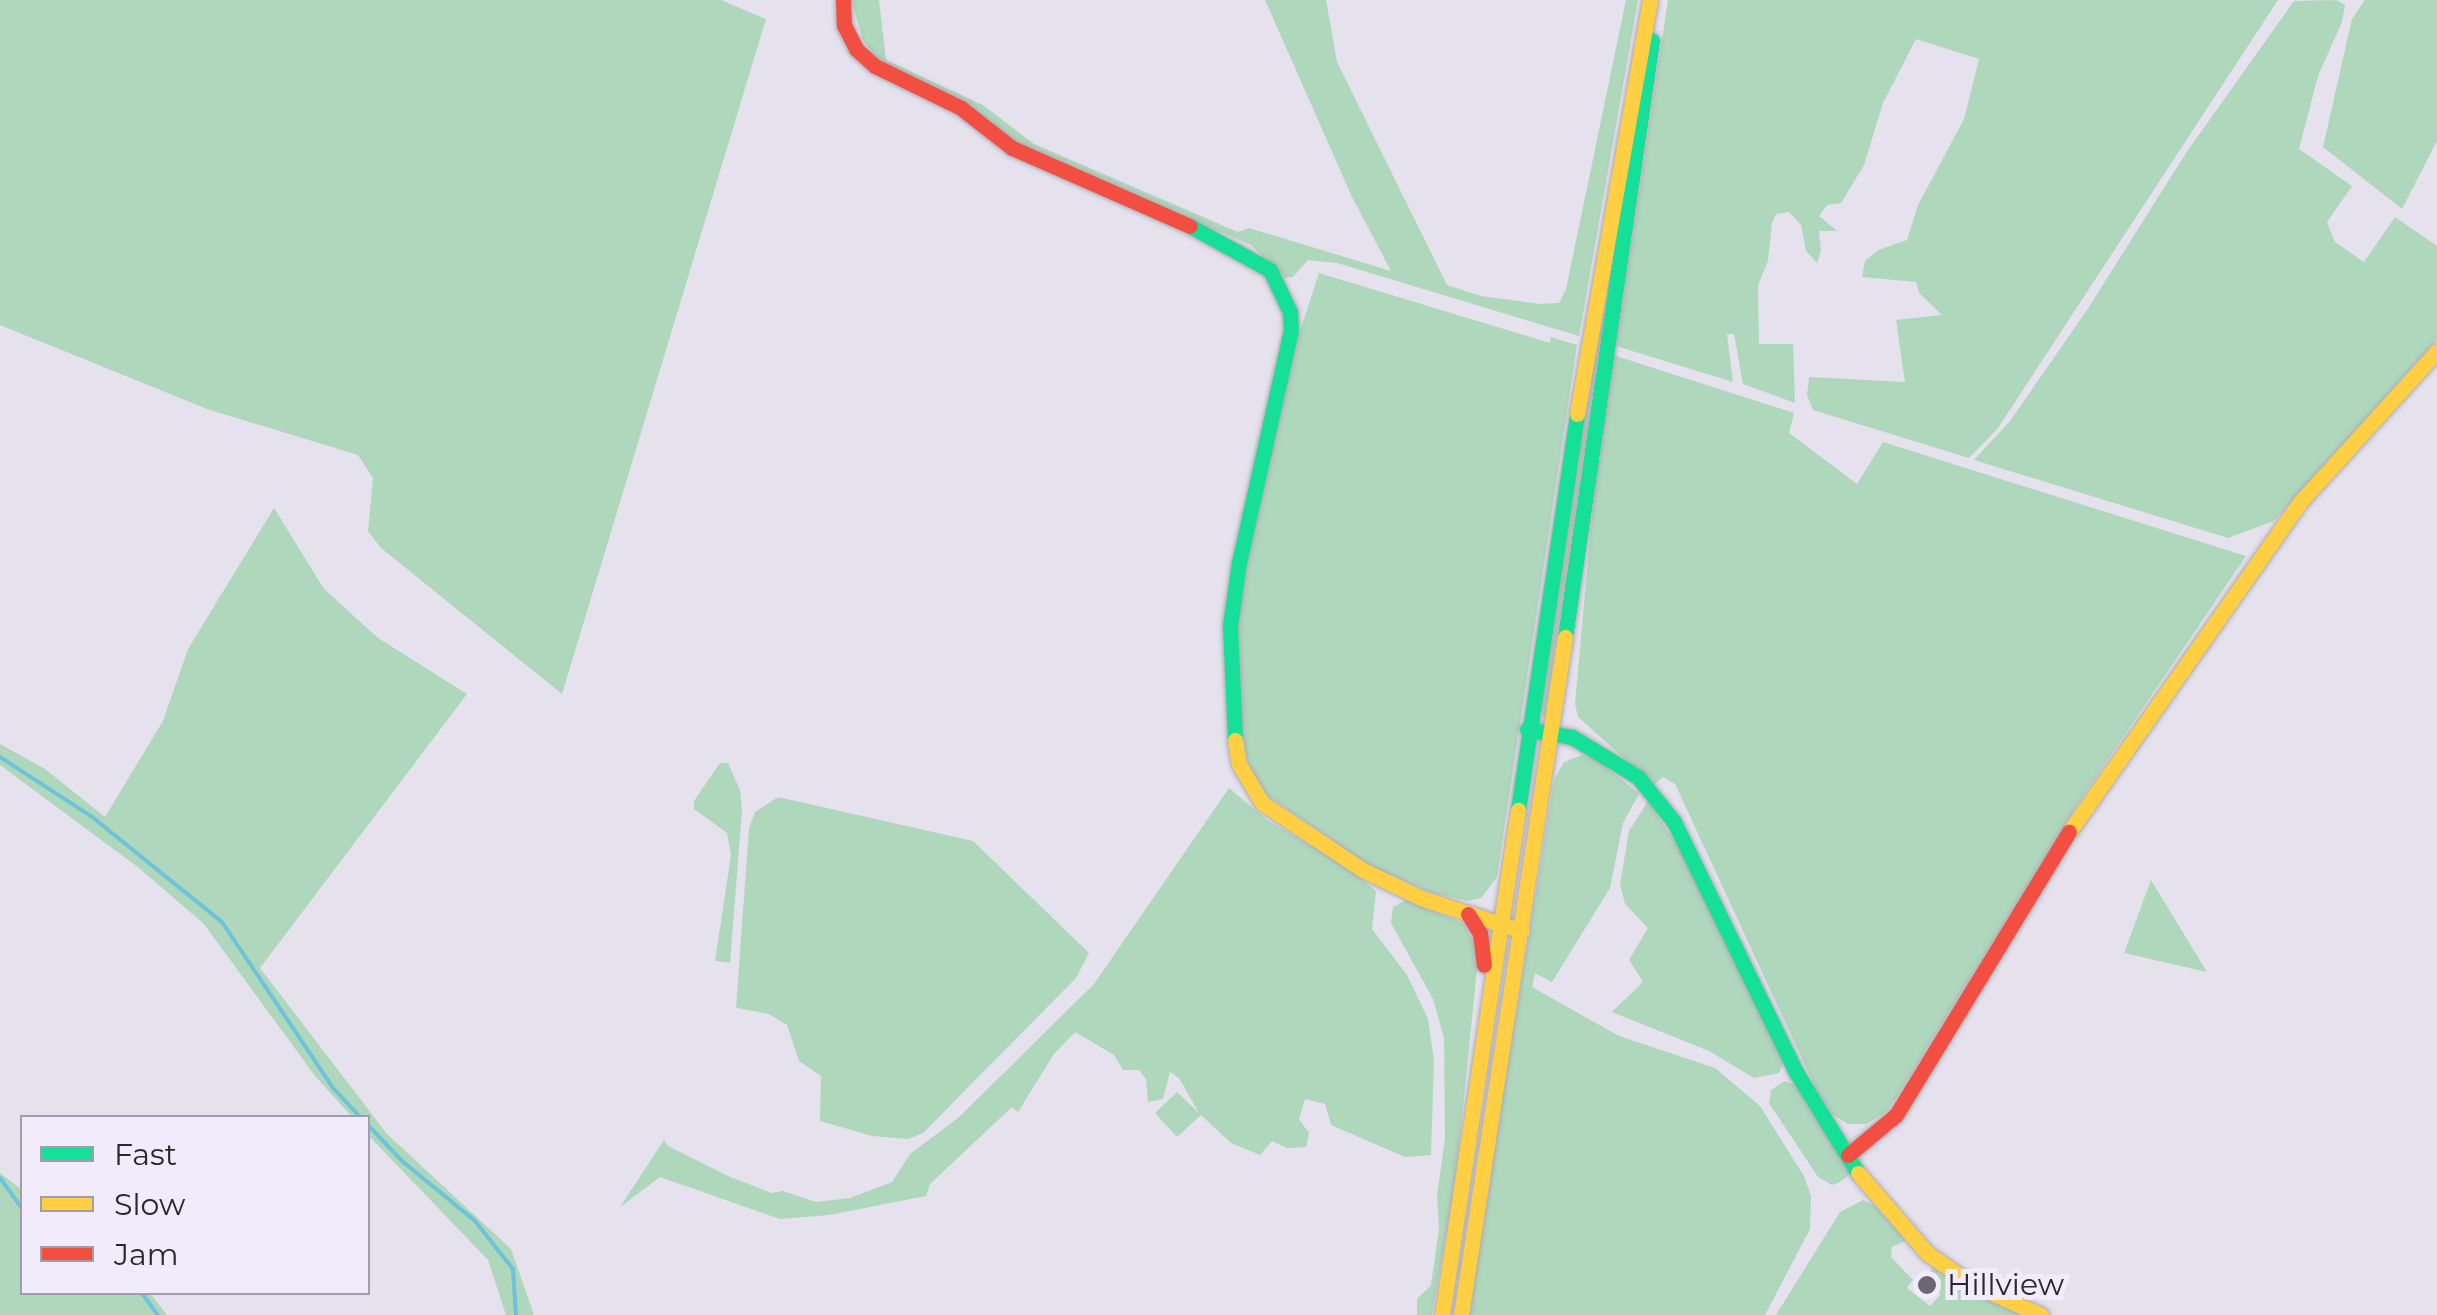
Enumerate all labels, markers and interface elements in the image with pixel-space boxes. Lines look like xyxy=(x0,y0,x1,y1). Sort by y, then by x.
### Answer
legend xyxy=(20,1115,370,1295)
text: Fast xyxy=(114,1136,177,1173)
text: Slow xyxy=(114,1186,185,1223)
text: Jam xyxy=(114,1236,179,1273)
place label: Hillview xyxy=(1947,1267,2064,1303)
marker: Hillview xyxy=(1916,1274,1938,1296)

